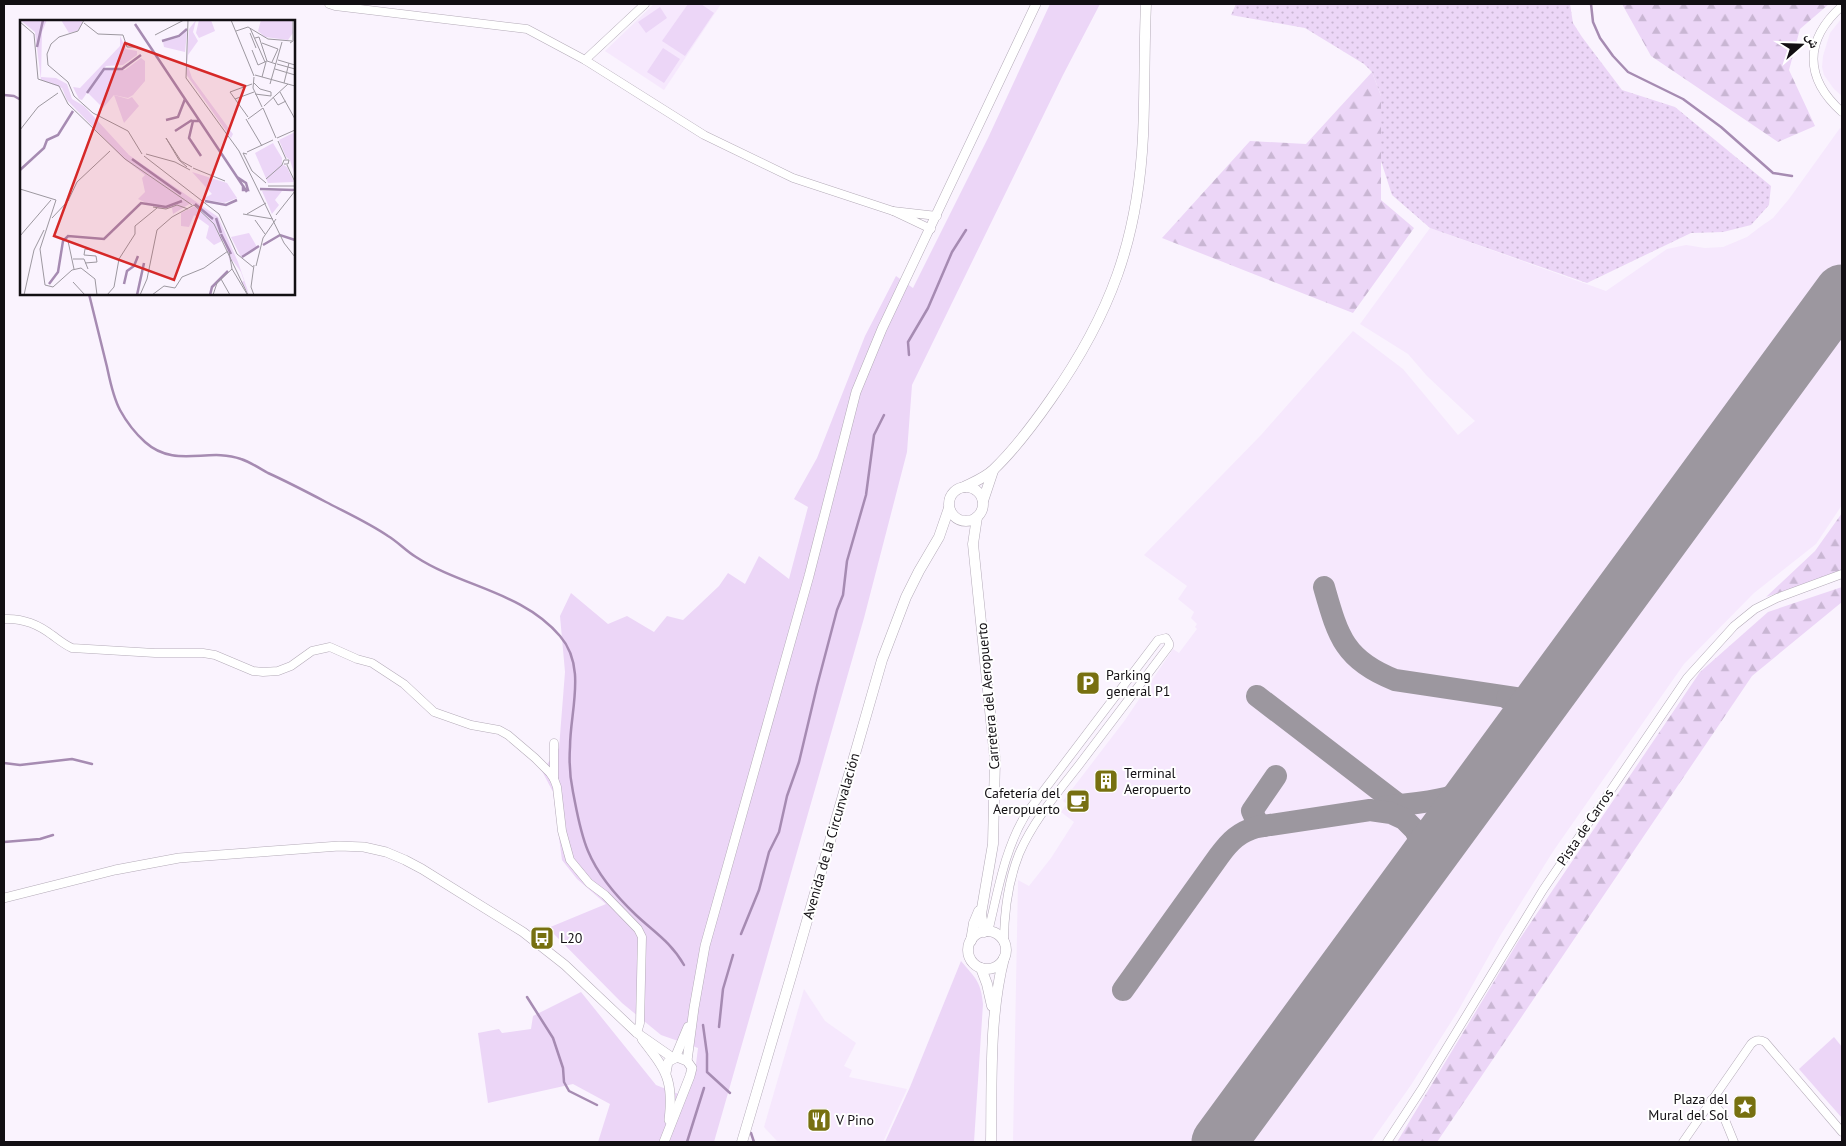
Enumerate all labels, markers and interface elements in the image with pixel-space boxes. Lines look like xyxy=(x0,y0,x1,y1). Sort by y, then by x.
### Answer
inset map xyxy=(20,20,295,295)
north arrow xyxy=(1776,20,1826,70)
text: ش xyxy=(1802,30,1824,51)
street label: Carretera del Aeropuerto xyxy=(973,622,1003,770)
place label: Parking general P1 xyxy=(1106,666,1170,700)
parking icon: Parking general P1 xyxy=(1075,670,1101,696)
street label: Avenida de la Circunvalación xyxy=(799,751,863,921)
place label: Terminal Aeropuerto xyxy=(1124,764,1191,798)
building icon: Terminal Aeropuerto xyxy=(1093,768,1119,794)
place label: Cafetería del Aeropuerto xyxy=(984,784,1060,818)
street label: Pista de Carros xyxy=(1553,785,1617,869)
cafe icon: Cafetería del Aeropuerto xyxy=(1065,788,1091,814)
bus stop icon: L20 xyxy=(529,925,555,951)
place label: L20 xyxy=(560,929,583,947)
place label: Plaza del Mural del Sol xyxy=(1648,1090,1728,1124)
place icon: Plaza del Mural del Sol xyxy=(1732,1094,1758,1120)
restaurant icon: V Pino xyxy=(806,1107,832,1133)
place label: V Pino xyxy=(835,1111,874,1129)

